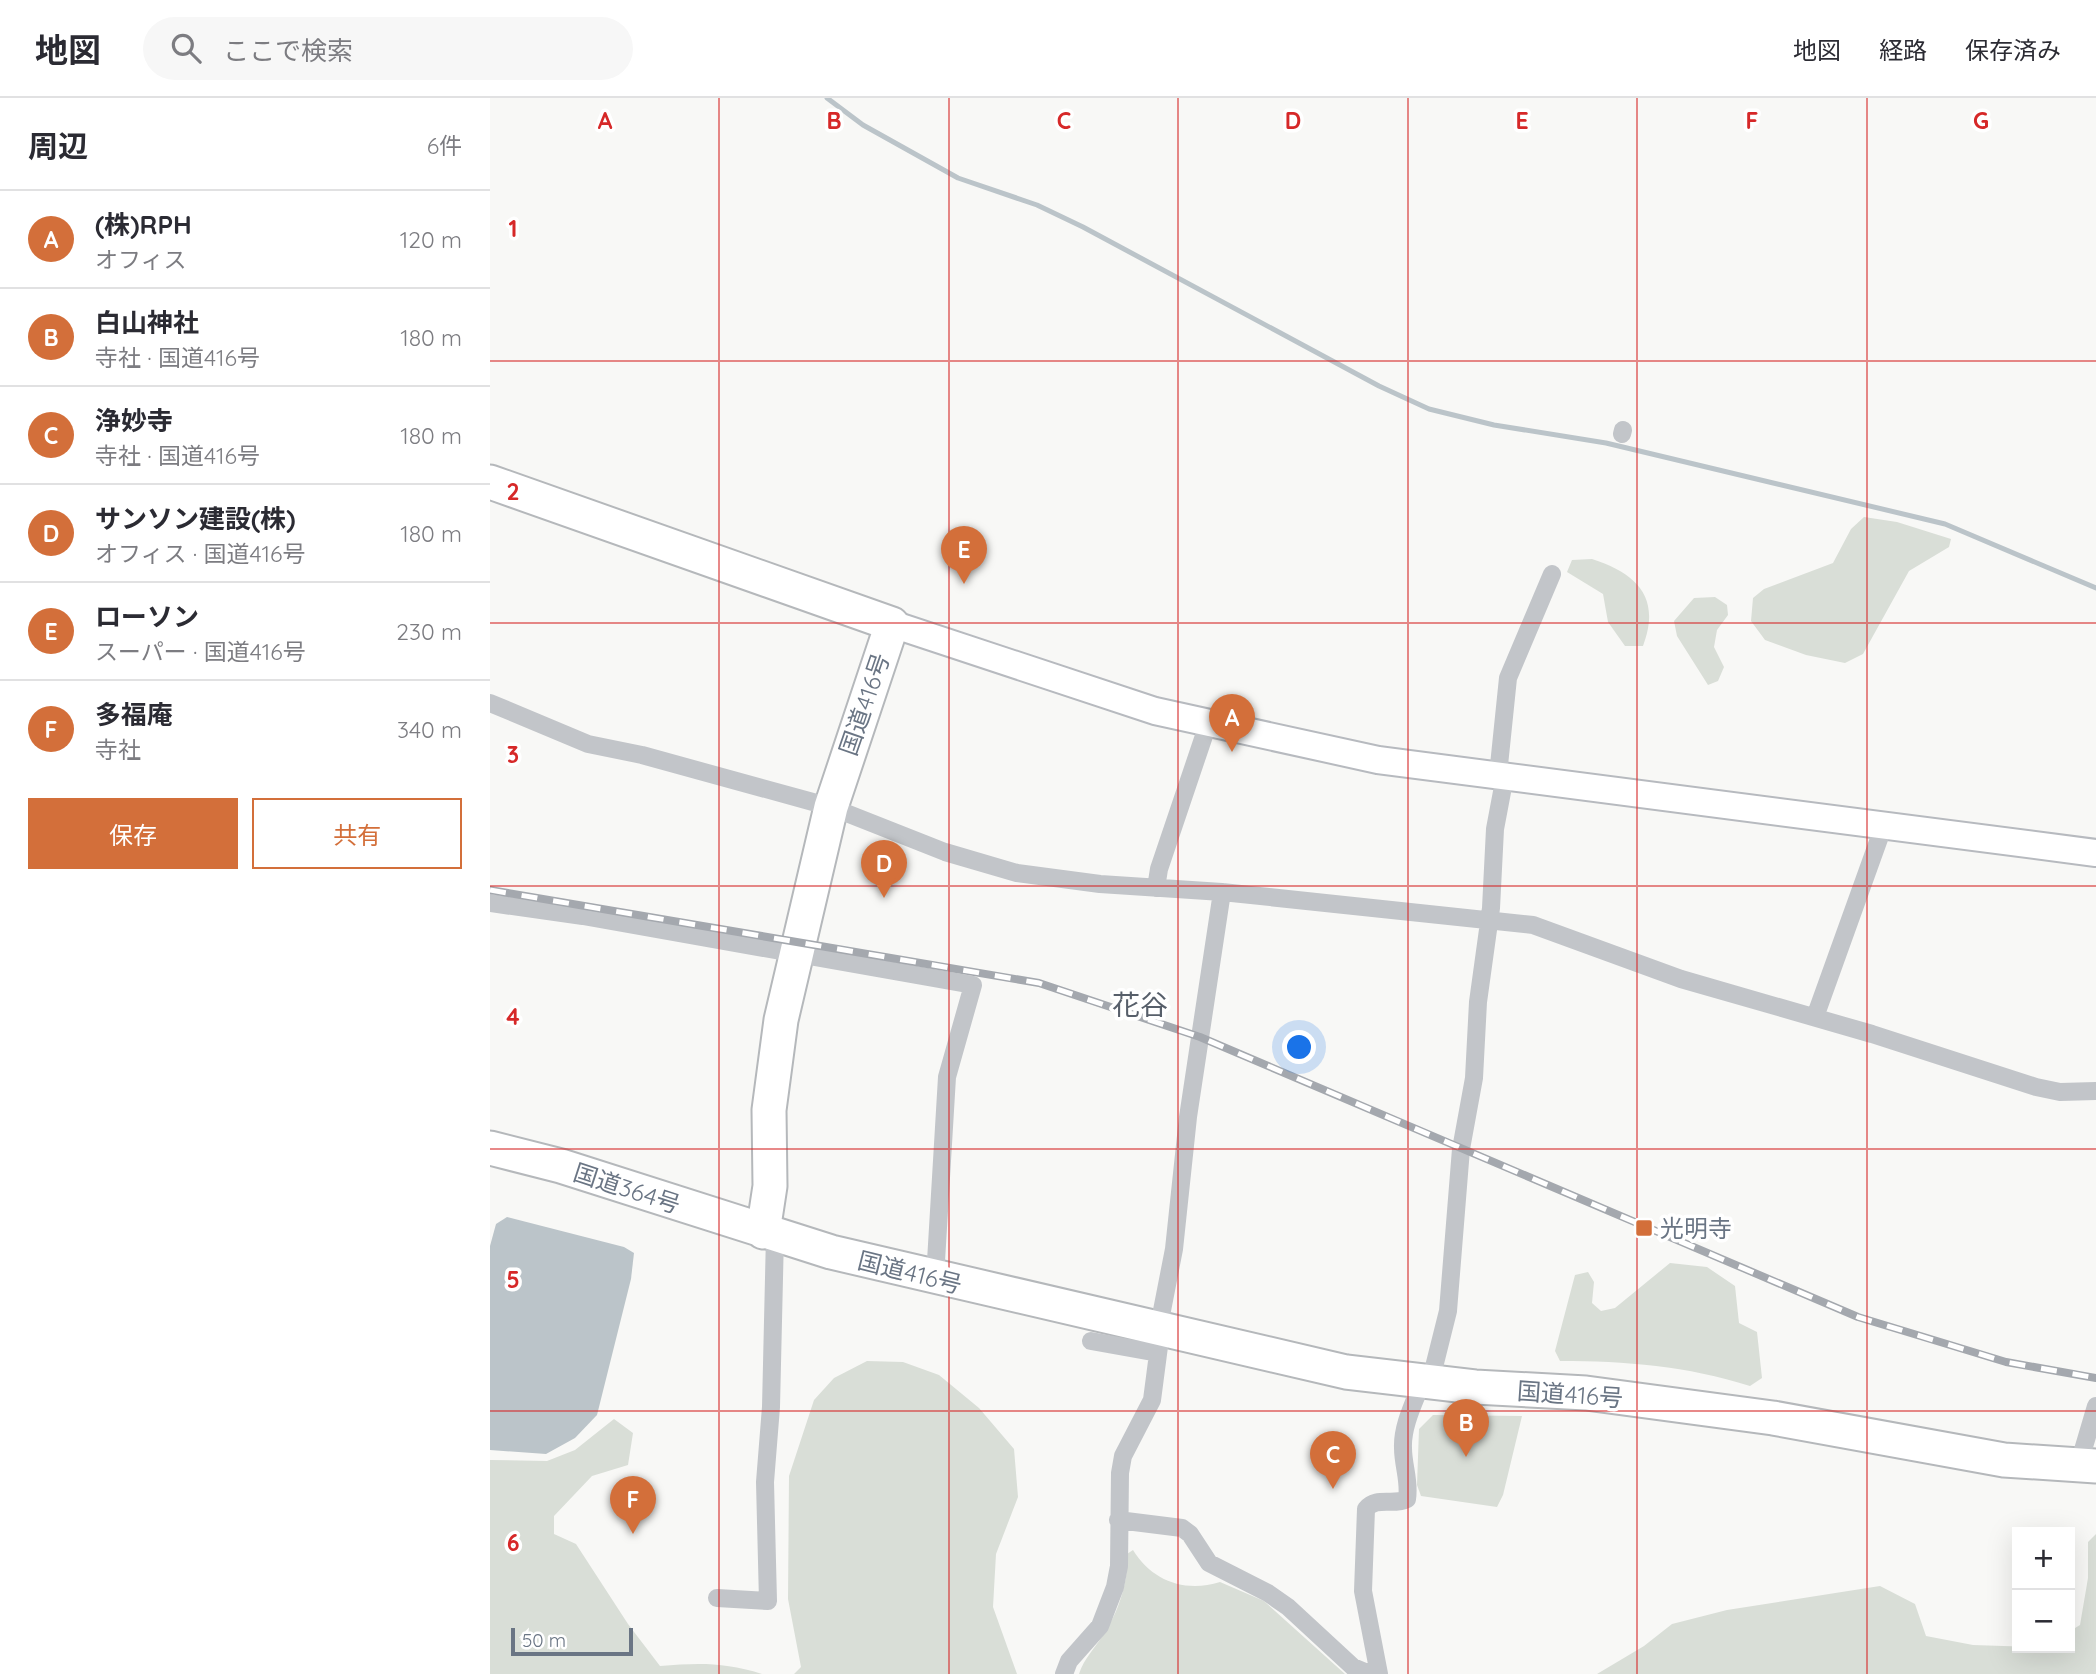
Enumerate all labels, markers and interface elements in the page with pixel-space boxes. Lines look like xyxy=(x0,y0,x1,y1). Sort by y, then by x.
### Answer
search box xyxy=(143,17,633,80)
text: 地図 xyxy=(35,29,101,70)
icon: search xyxy=(167,29,205,67)
text: ここで検索 xyxy=(223,34,353,67)
text: 地図 xyxy=(1793,35,1841,65)
text: 経路 xyxy=(1879,35,1927,65)
text: 保存済み xyxy=(1965,35,2061,65)
text: A xyxy=(598,106,613,135)
text: B xyxy=(826,106,842,135)
text: C xyxy=(1057,106,1071,135)
text: D xyxy=(1285,106,1301,135)
text: E xyxy=(1515,106,1529,135)
text: F xyxy=(1746,106,1758,135)
text: G xyxy=(1973,106,1989,135)
text: 周辺 xyxy=(28,127,88,165)
text: 6件 xyxy=(427,131,462,160)
text: (株)RPH xyxy=(95,208,192,241)
text: 1 xyxy=(509,214,517,243)
text: A xyxy=(44,225,58,254)
text: 120 m xyxy=(400,225,462,254)
text: オフィス xyxy=(95,245,187,274)
text: 白山神社 xyxy=(95,306,199,339)
text: B xyxy=(43,323,59,352)
text: 180 m xyxy=(400,323,462,352)
text: 寺社 · 国道416号 xyxy=(95,343,260,372)
text: 浄妙寺 xyxy=(95,404,173,437)
text: C xyxy=(44,421,58,450)
text: 180 m xyxy=(400,421,462,450)
text: 寺社 · 国道416号 xyxy=(95,441,260,470)
text: 2 xyxy=(506,477,520,506)
text: サンソン建設(株) xyxy=(95,502,296,535)
text: D xyxy=(43,519,59,548)
text: 180 m xyxy=(400,519,462,548)
pin: E xyxy=(941,526,987,584)
text: オフィス · 国道416号 xyxy=(95,539,305,568)
text: ローソン xyxy=(95,600,199,633)
text: E xyxy=(44,617,58,646)
text: 230 m xyxy=(396,617,462,646)
text: スーパー · 国道416号 xyxy=(95,637,306,666)
street label: 国道416号 xyxy=(833,649,895,759)
pin: A xyxy=(1209,694,1255,752)
text: 多福庵 xyxy=(95,698,173,731)
text: F xyxy=(45,715,57,744)
text: 340 m xyxy=(397,715,462,744)
text: 寺社 xyxy=(95,735,141,764)
text: 3 xyxy=(507,740,519,769)
button: 保存 xyxy=(28,798,238,869)
button: 共有 xyxy=(252,798,462,869)
pin: D xyxy=(861,840,907,898)
district label: 花谷 xyxy=(1112,987,1168,1022)
text: 4 xyxy=(506,1002,520,1031)
your location xyxy=(1282,1030,1316,1064)
street label: 国道364号 xyxy=(570,1157,684,1219)
place label: 光明寺 xyxy=(1660,1213,1732,1243)
marker: 光明寺 xyxy=(1634,1218,1654,1238)
street label: 国道416号 xyxy=(855,1245,965,1299)
text: 5 xyxy=(506,1265,520,1294)
street label: 国道416号 xyxy=(1516,1375,1624,1413)
pin: B xyxy=(1443,1399,1489,1457)
pin: C xyxy=(1310,1431,1356,1489)
pin: F xyxy=(610,1476,656,1534)
map controls xyxy=(2012,1527,2075,1653)
button: + xyxy=(2012,1527,2075,1590)
text: 6 xyxy=(507,1528,519,1557)
button: − xyxy=(2012,1590,2075,1653)
scale bar xyxy=(511,1625,634,1657)
text: 50 m xyxy=(522,1628,566,1652)

